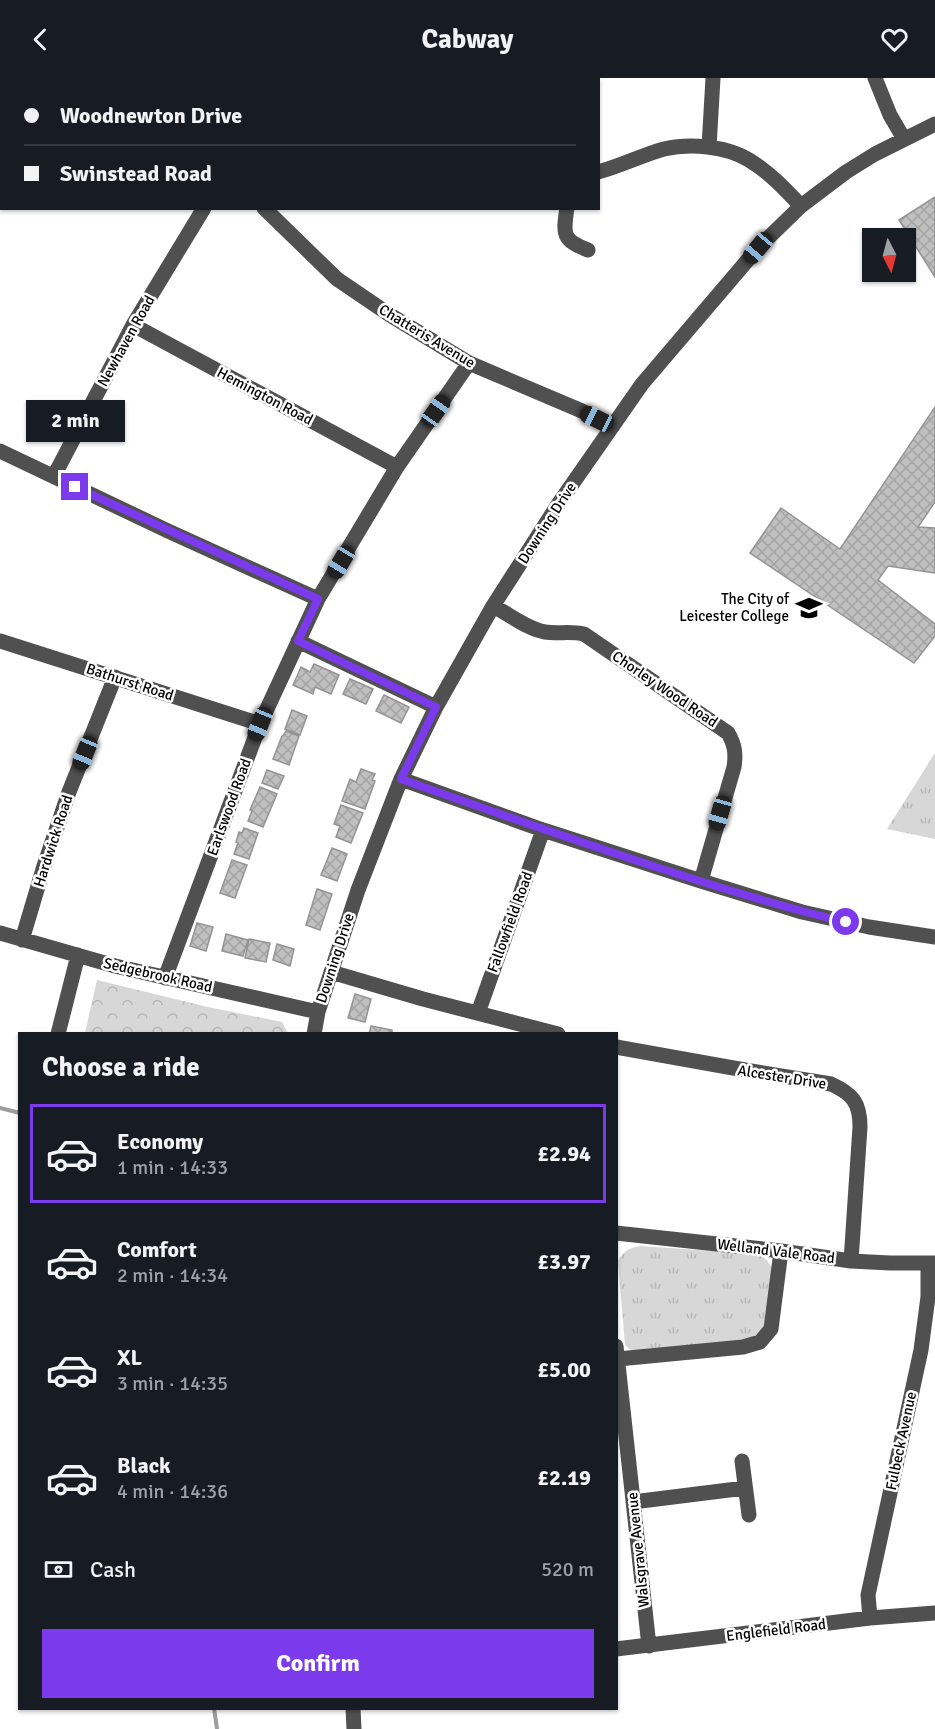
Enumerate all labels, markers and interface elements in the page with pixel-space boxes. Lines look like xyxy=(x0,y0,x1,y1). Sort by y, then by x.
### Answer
icon: back xyxy=(24,23,57,56)
text: Cabway xyxy=(422,23,513,56)
icon: heart xyxy=(878,23,911,56)
text: Woodnewton Drive xyxy=(60,102,242,129)
text: Swinstead Road xyxy=(60,160,212,187)
car xyxy=(740,228,776,268)
north arrow xyxy=(862,228,916,282)
map controls xyxy=(862,228,916,282)
street label: Newhaven Road xyxy=(93,292,159,390)
street label: Chatteris Avenue xyxy=(376,300,478,372)
street label: Hemington Road xyxy=(214,363,316,429)
car xyxy=(418,391,454,431)
callout: 2 min xyxy=(26,400,124,442)
car xyxy=(577,403,617,435)
text: 2 min xyxy=(51,408,100,433)
route end xyxy=(61,473,88,500)
street label: Downing Drive xyxy=(514,479,580,567)
car xyxy=(324,542,358,582)
place label: The City of Leicester College xyxy=(679,590,790,625)
school or university icon: The City of Leicester College xyxy=(794,593,824,623)
street label: Chorley Wood Road xyxy=(609,647,721,731)
street label: Bathurst Road xyxy=(84,659,176,705)
car xyxy=(245,704,275,744)
car xyxy=(70,733,100,773)
street label: Earlswood Road xyxy=(203,756,255,858)
street label: Hardwick Road xyxy=(30,792,76,890)
car xyxy=(706,793,734,833)
street label: Fallowfield Road xyxy=(483,869,537,975)
route start xyxy=(832,908,859,935)
street label: Downing Drive xyxy=(312,911,358,1005)
street label: Sedgebrook Road xyxy=(102,954,214,996)
text: Choose a ride xyxy=(42,1051,200,1084)
street label: Alcester Drive xyxy=(736,1061,828,1093)
icon: car xyxy=(45,1127,99,1181)
text: Economy xyxy=(117,1128,203,1155)
text: £2.94 xyxy=(537,1140,591,1167)
text: 1 min · 14:33 xyxy=(117,1155,228,1180)
icon: car xyxy=(45,1235,99,1289)
street label: Welland Vale Road xyxy=(716,1235,836,1267)
text: Comfort xyxy=(117,1236,197,1263)
text: £3.97 xyxy=(537,1248,591,1275)
text: 2 min · 14:34 xyxy=(117,1263,228,1288)
icon: car xyxy=(45,1343,99,1397)
text: XL xyxy=(117,1344,142,1371)
text: £5.00 xyxy=(537,1356,591,1383)
text: 3 min · 14:35 xyxy=(117,1371,228,1396)
street label: Fulbeck Avenue xyxy=(882,1390,920,1492)
icon: car xyxy=(45,1451,99,1505)
text: Black xyxy=(117,1452,171,1479)
text: £2.19 xyxy=(537,1464,591,1491)
text: 4 min · 14:36 xyxy=(117,1479,228,1504)
street label: Walsgrave Avenue xyxy=(623,1491,653,1609)
icon: cash xyxy=(42,1553,75,1586)
text: Cash xyxy=(90,1556,136,1583)
text: 520 m xyxy=(541,1557,594,1582)
street label: Englefield Road xyxy=(725,1615,827,1645)
button: Confirm xyxy=(42,1629,594,1698)

